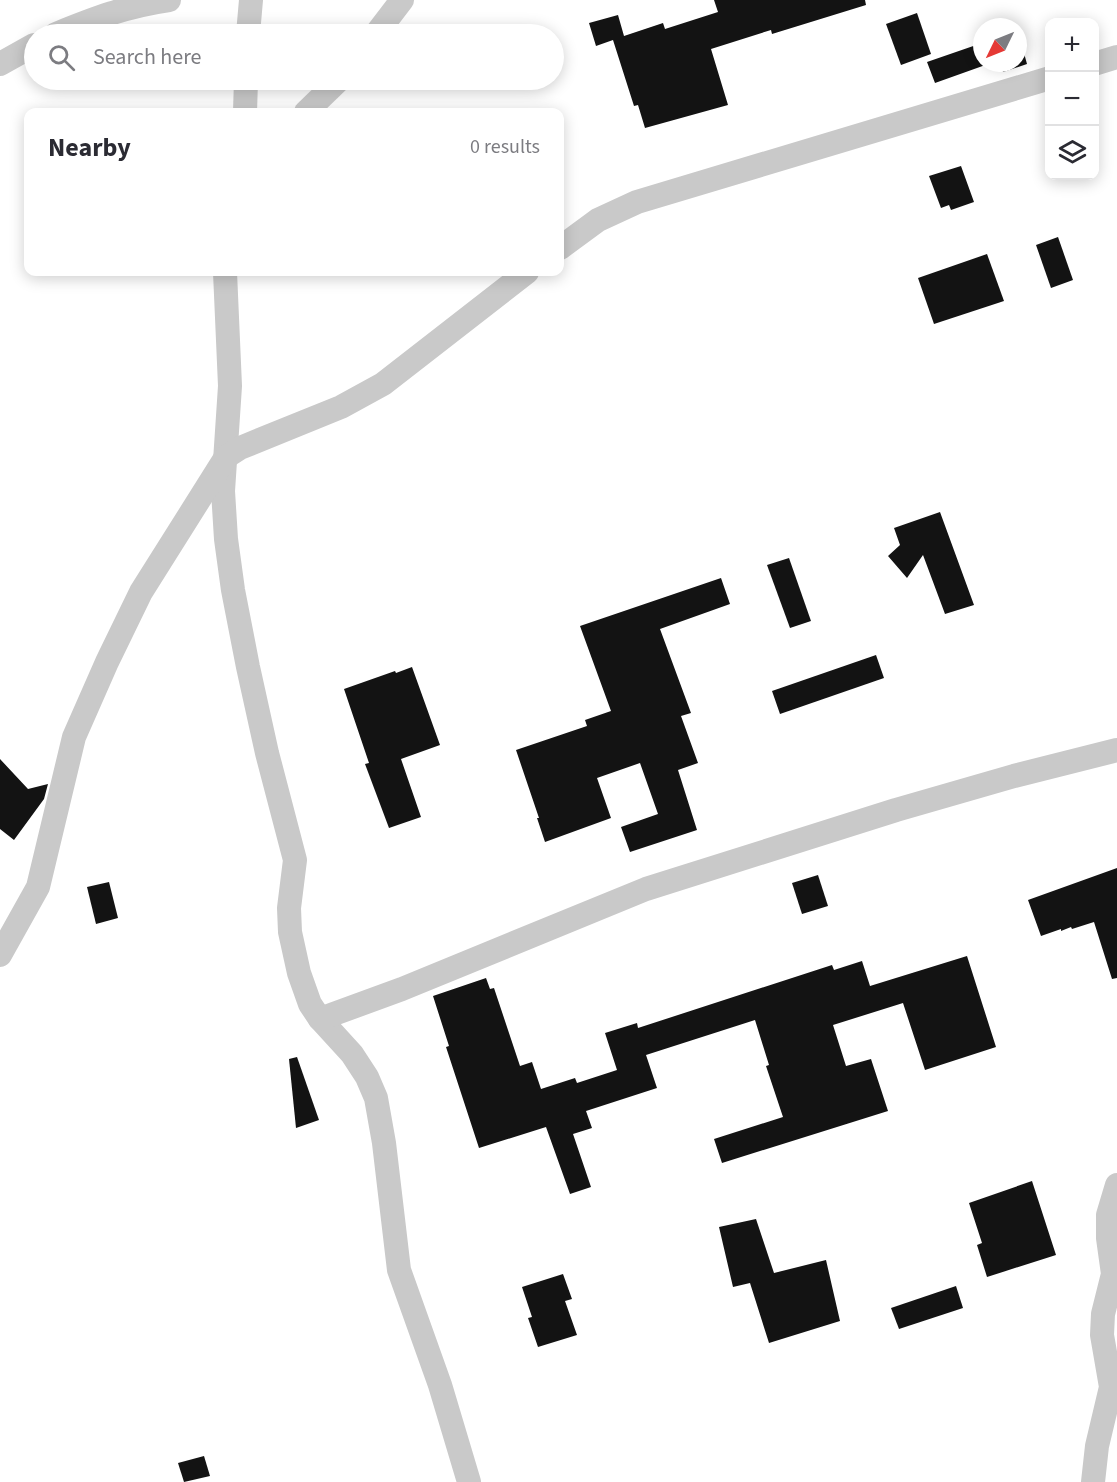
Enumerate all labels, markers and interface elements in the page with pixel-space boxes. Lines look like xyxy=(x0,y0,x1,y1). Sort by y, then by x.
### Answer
north arrow xyxy=(973,18,1027,72)
map controls xyxy=(1045,18,1099,180)
button: + xyxy=(1045,18,1099,72)
search box xyxy=(24,24,564,90)
icon: search xyxy=(45,41,78,74)
text: Search here xyxy=(93,41,201,73)
button: − xyxy=(1045,72,1099,126)
button: layers xyxy=(1045,126,1099,180)
text: Nearby xyxy=(48,129,131,166)
text: 0 results xyxy=(470,133,540,161)

